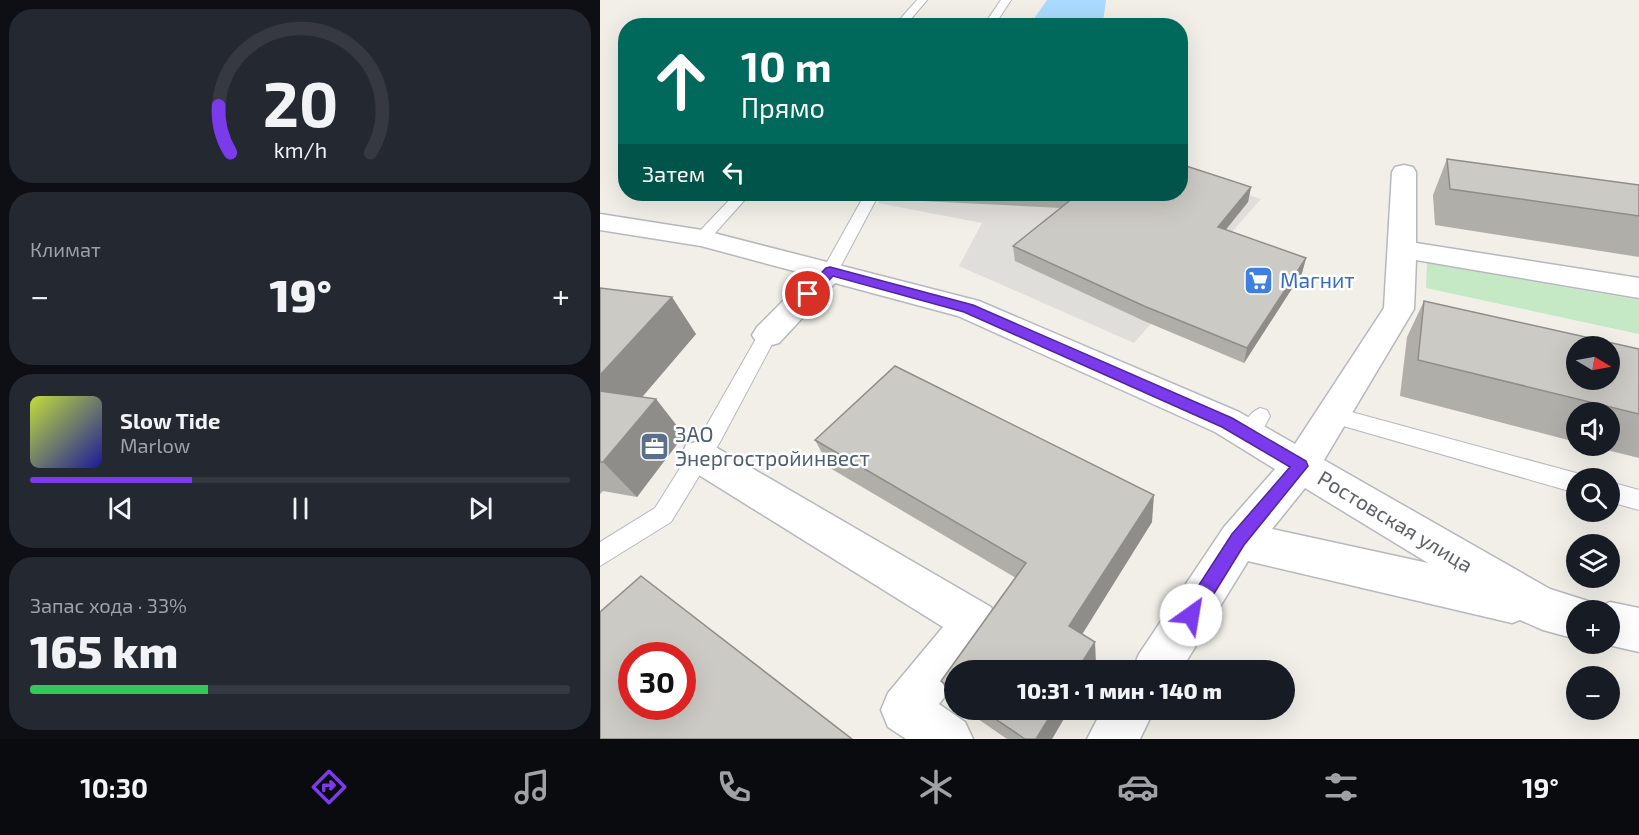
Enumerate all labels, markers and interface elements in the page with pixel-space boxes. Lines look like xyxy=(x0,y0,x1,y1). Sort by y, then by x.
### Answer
text: 10 m xyxy=(741,40,832,90)
icon: ahead xyxy=(642,42,720,120)
text: 20 xyxy=(262,65,338,140)
text: Прямо xyxy=(741,91,825,123)
text: km/h xyxy=(273,137,327,162)
icon: left xyxy=(717,156,750,189)
text: Затем xyxy=(642,160,705,186)
text: Климат xyxy=(30,237,101,261)
supermarket icon: Магнит xyxy=(1243,265,1275,297)
text: 19° xyxy=(269,267,332,321)
place label: Магнит xyxy=(1280,267,1355,292)
pin xyxy=(782,268,833,319)
text: − xyxy=(30,275,49,315)
text: + xyxy=(552,275,570,315)
icon: arrive xyxy=(791,277,824,310)
north arrow xyxy=(1566,336,1620,390)
map controls xyxy=(1566,336,1620,720)
button: sound xyxy=(1566,402,1620,456)
text: Slow Tide xyxy=(120,407,220,433)
place label: ЗАО Энергостройинвест xyxy=(675,421,870,470)
office icon: ЗАО Энергостройинвест xyxy=(638,431,670,463)
text: Marlow xyxy=(120,433,190,457)
street label: Ростовская улица xyxy=(1313,465,1478,578)
button: search xyxy=(1566,468,1620,522)
icon: previous xyxy=(104,492,137,525)
icon: pause xyxy=(284,492,317,525)
icon: next xyxy=(464,492,497,525)
button: layers xyxy=(1566,534,1620,588)
position arrow xyxy=(1159,583,1223,647)
text: Запас хода · 33% xyxy=(30,593,187,617)
button: + xyxy=(1566,600,1620,654)
text: 165 km xyxy=(30,623,178,677)
speed limit sign: 30 xyxy=(618,642,696,720)
button: − xyxy=(1566,666,1620,720)
text: 10:31 · 1 мин · 140 m xyxy=(1017,677,1222,703)
icon: directions xyxy=(308,766,350,808)
icon: music xyxy=(511,766,553,808)
icon: phone xyxy=(713,766,755,808)
icon: climate xyxy=(915,766,957,808)
icon: car xyxy=(1117,766,1159,808)
icon: filters xyxy=(1320,766,1362,808)
text: 10:30 xyxy=(80,771,148,803)
text: 19° xyxy=(1522,771,1559,803)

